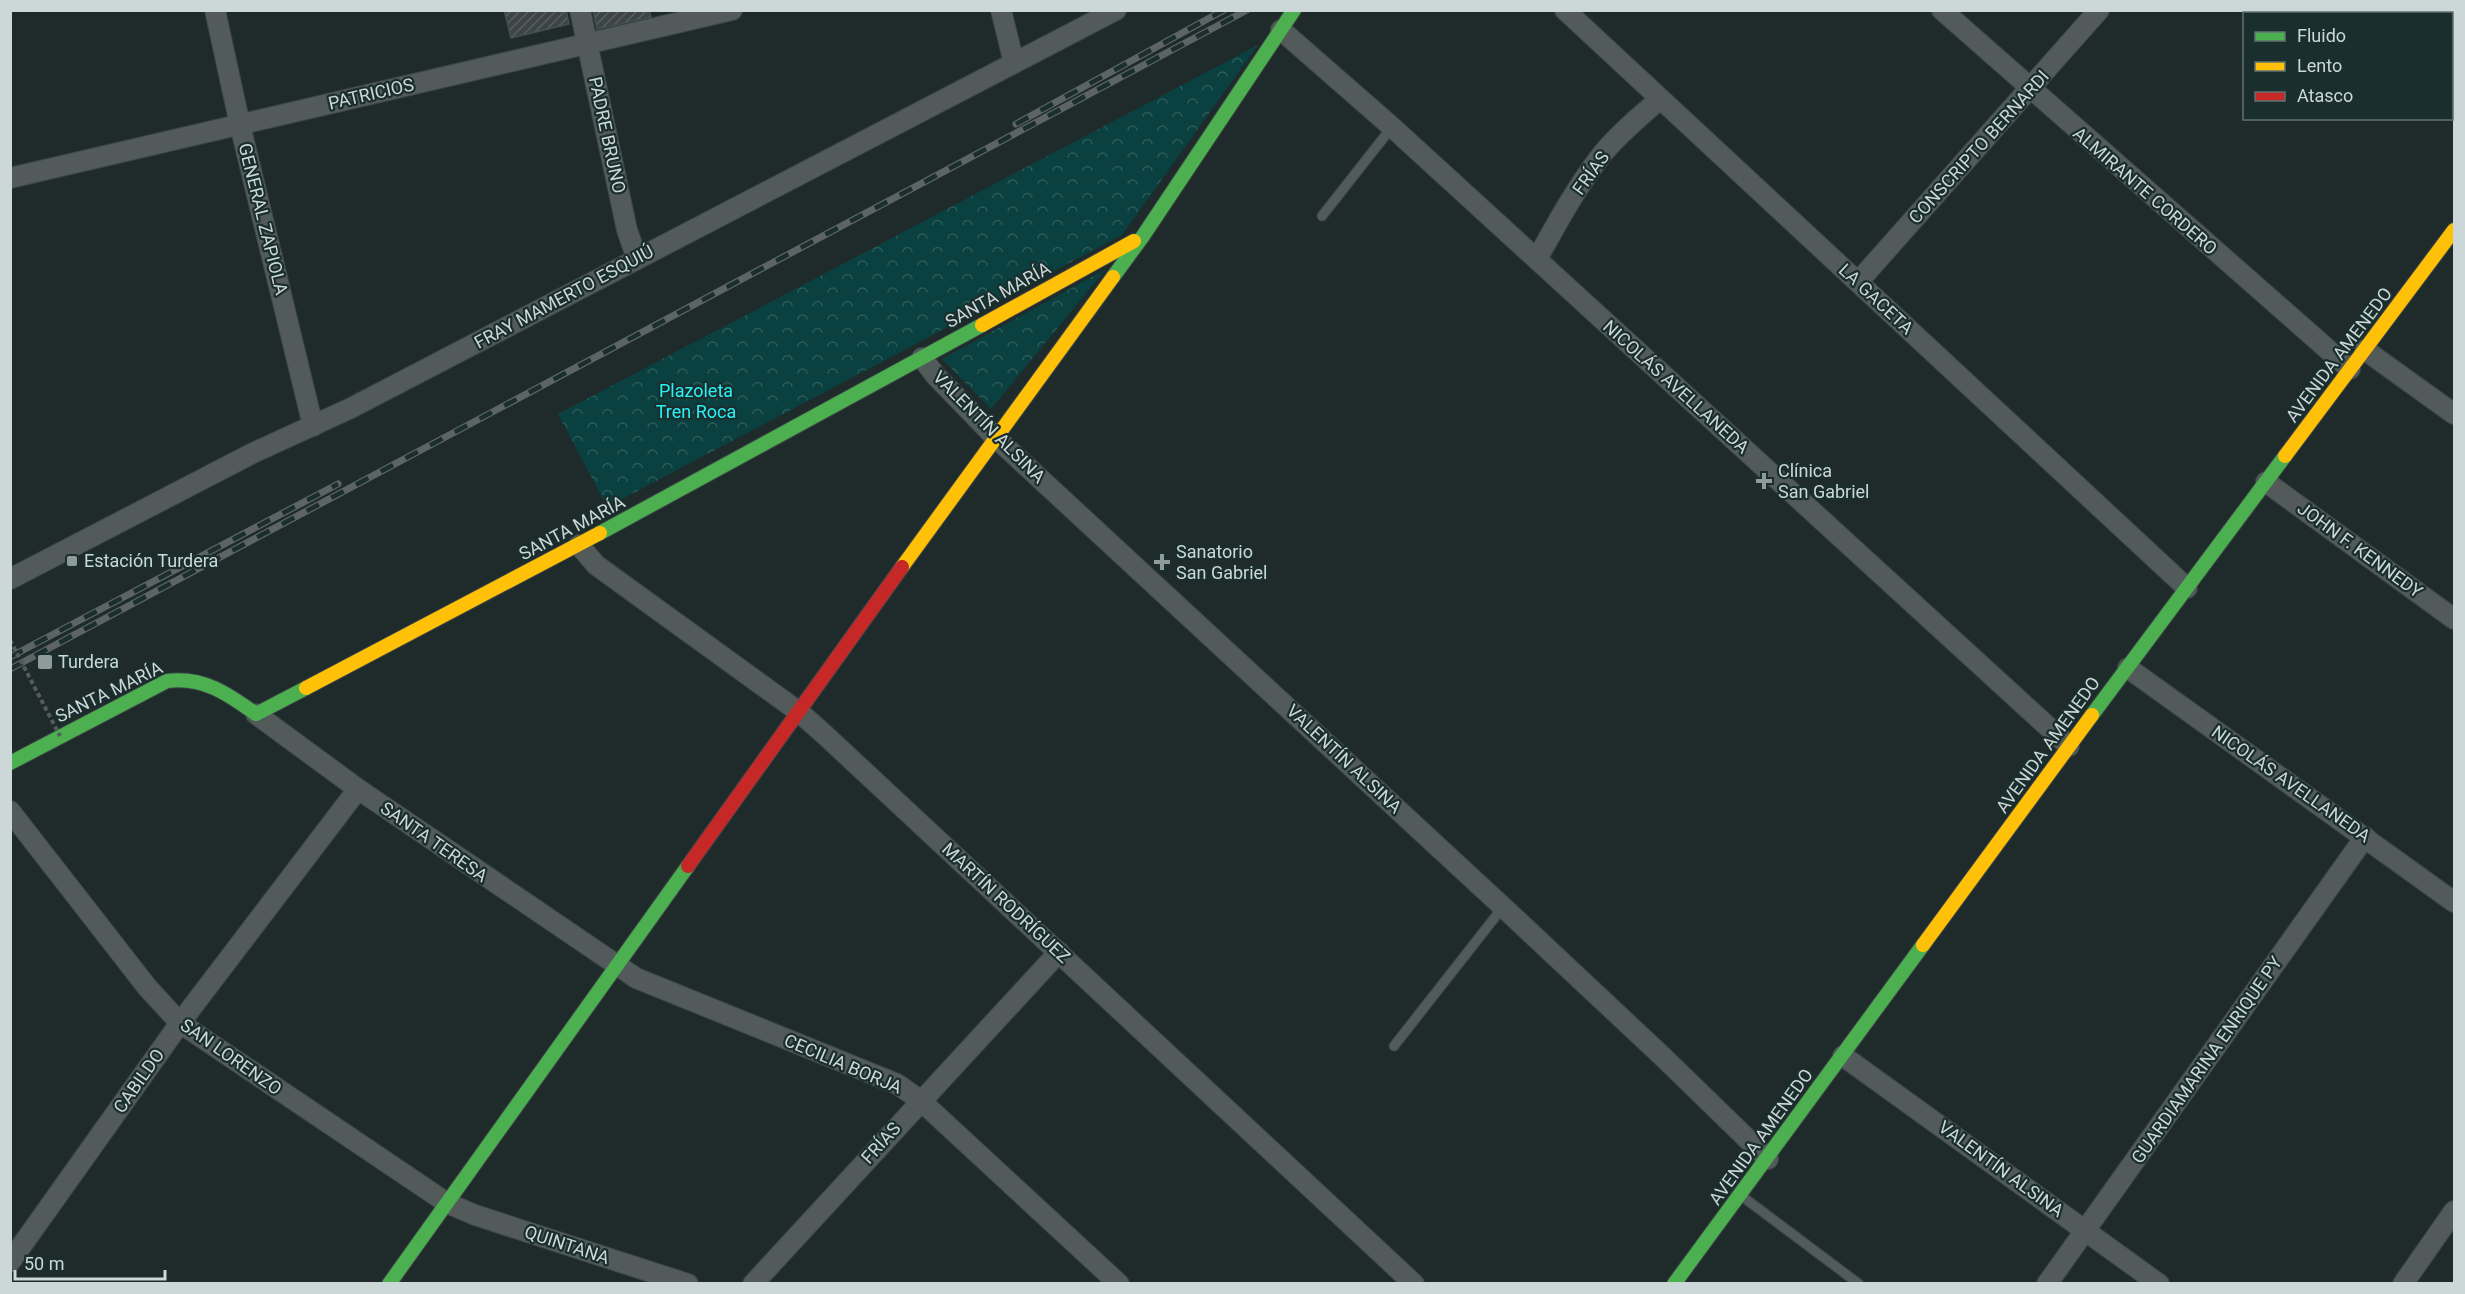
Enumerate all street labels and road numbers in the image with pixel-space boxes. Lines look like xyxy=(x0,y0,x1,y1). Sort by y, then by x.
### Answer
street label: CONSCRIPTO BERNARDI xyxy=(1904,66,2053,228)
street label: PATRICIOS xyxy=(326,73,416,114)
street label: PADRE BRUNO xyxy=(585,75,630,195)
street label: ALMIRANTE CORDERO xyxy=(2069,122,2222,259)
street label: GENERAL ZAPIOLA xyxy=(234,141,293,297)
street label: FRÍAS xyxy=(1568,147,1614,199)
street label: FRAY MAMERTO ESQUIÚ xyxy=(471,240,657,353)
street label: SANTA MARÍA xyxy=(942,257,1054,332)
street label: LA GACETA xyxy=(1835,259,1918,339)
street label: AVENIDA AMENEDO xyxy=(2281,283,2396,426)
street label: NICOLÁS AVELLANEDA xyxy=(1599,316,1754,458)
street label: VALENTÍN ALSINA xyxy=(929,366,1050,487)
street label: SANTA MARÍA xyxy=(515,491,628,564)
street label: JOHN F. KENNEDY xyxy=(2294,497,2427,602)
street label: SANTA MARÍA xyxy=(52,656,166,727)
street label: AVENIDA AMENEDO xyxy=(1991,673,2104,817)
street label: VALENTÍN ALSINA xyxy=(1282,700,1406,818)
street label: NICOLÁS AVELLANEDA xyxy=(2208,721,2375,847)
street label: SANTA TERESA xyxy=(377,797,492,886)
street label: MARTÍN RODRÍGUEZ xyxy=(938,838,1075,967)
street label: GUARDIAMARINA ENRIQUE PY xyxy=(2127,952,2286,1167)
street label: SAN LORENZO xyxy=(177,1014,286,1099)
street label: CECILIA BORJA xyxy=(781,1029,905,1098)
street label: CABILDO xyxy=(109,1045,168,1117)
street label: AVENIDA AMENEDO xyxy=(1704,1065,1817,1209)
street label: VALENTÍN ALSINA xyxy=(1935,1116,2068,1221)
street label: FRÍAS xyxy=(857,1117,905,1168)
street label: QUINTANA xyxy=(522,1221,613,1268)

